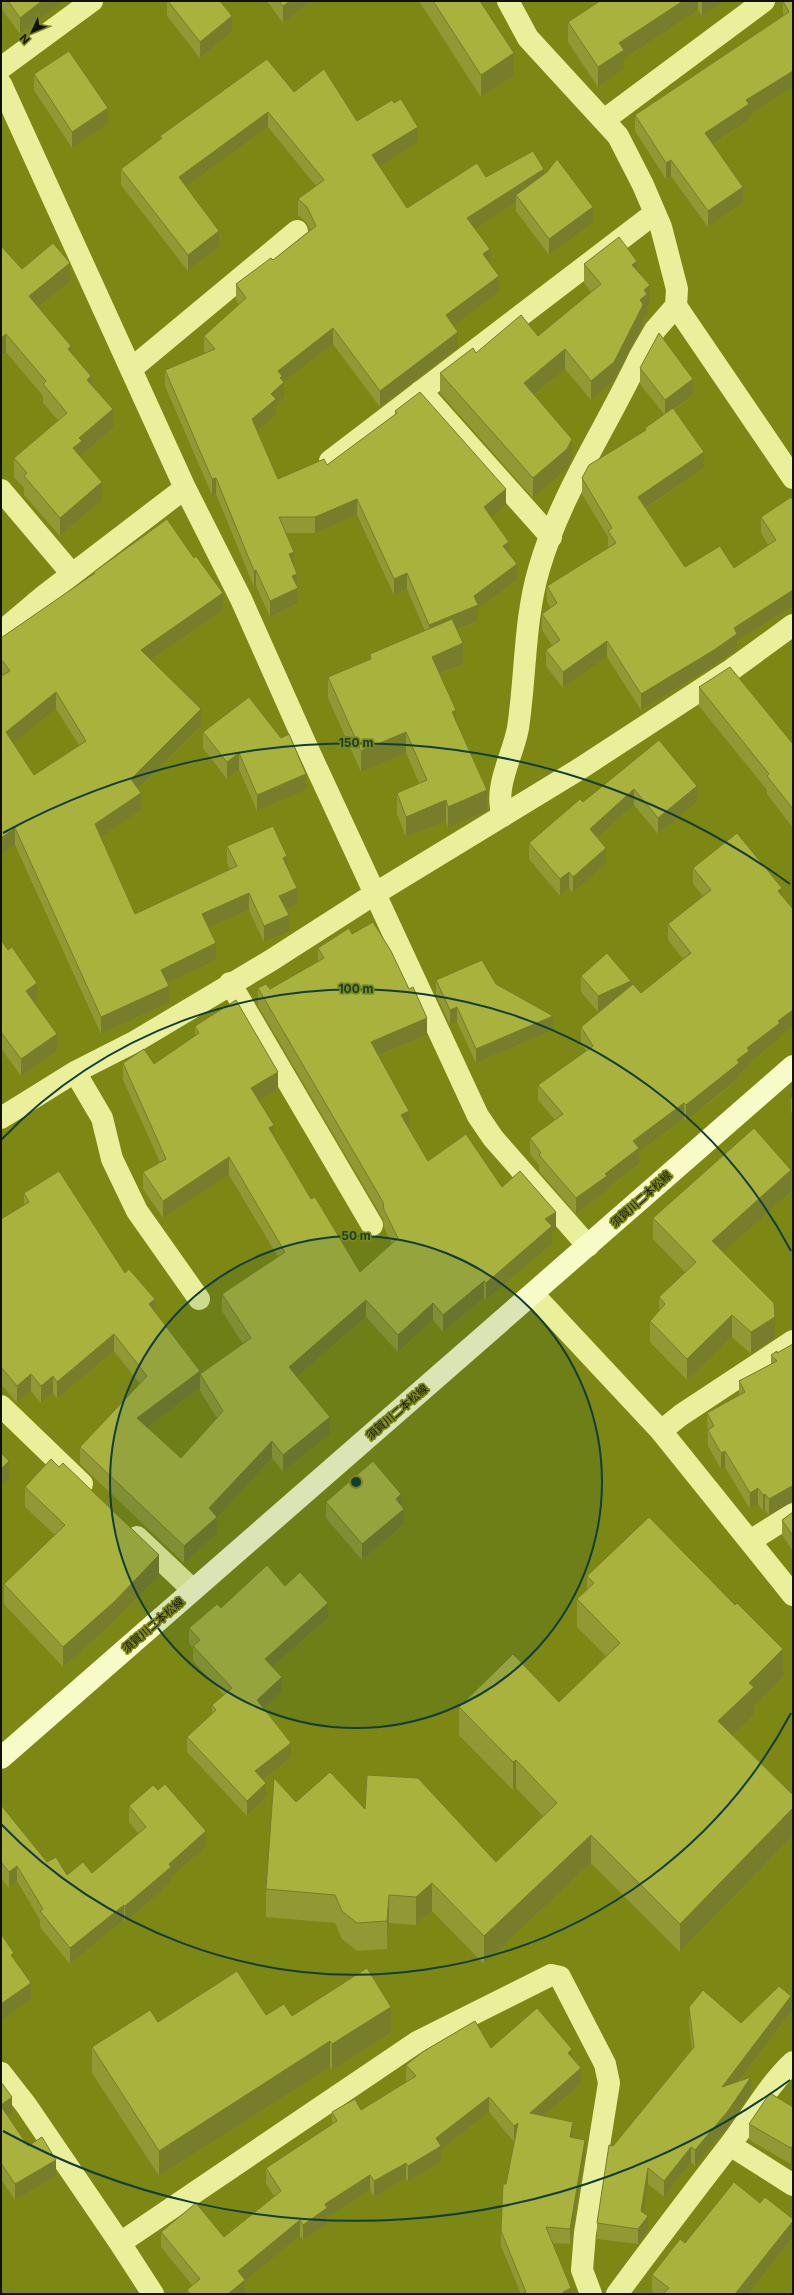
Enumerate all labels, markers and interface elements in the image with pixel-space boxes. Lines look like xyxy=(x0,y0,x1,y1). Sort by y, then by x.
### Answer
north arrow xyxy=(12,12,52,52)
text: N xyxy=(17,31,33,47)
text: 150 m xyxy=(339,735,373,750)
text: 100 m xyxy=(338,981,374,996)
street label: 須賀川二本松線 xyxy=(608,1168,674,1230)
text: 50 m xyxy=(341,1228,371,1243)
street label: 須賀川二本松線 xyxy=(363,1381,431,1443)
centre of rings xyxy=(349,1475,363,1489)
street label: 須賀川二本松線 xyxy=(119,1594,187,1656)

